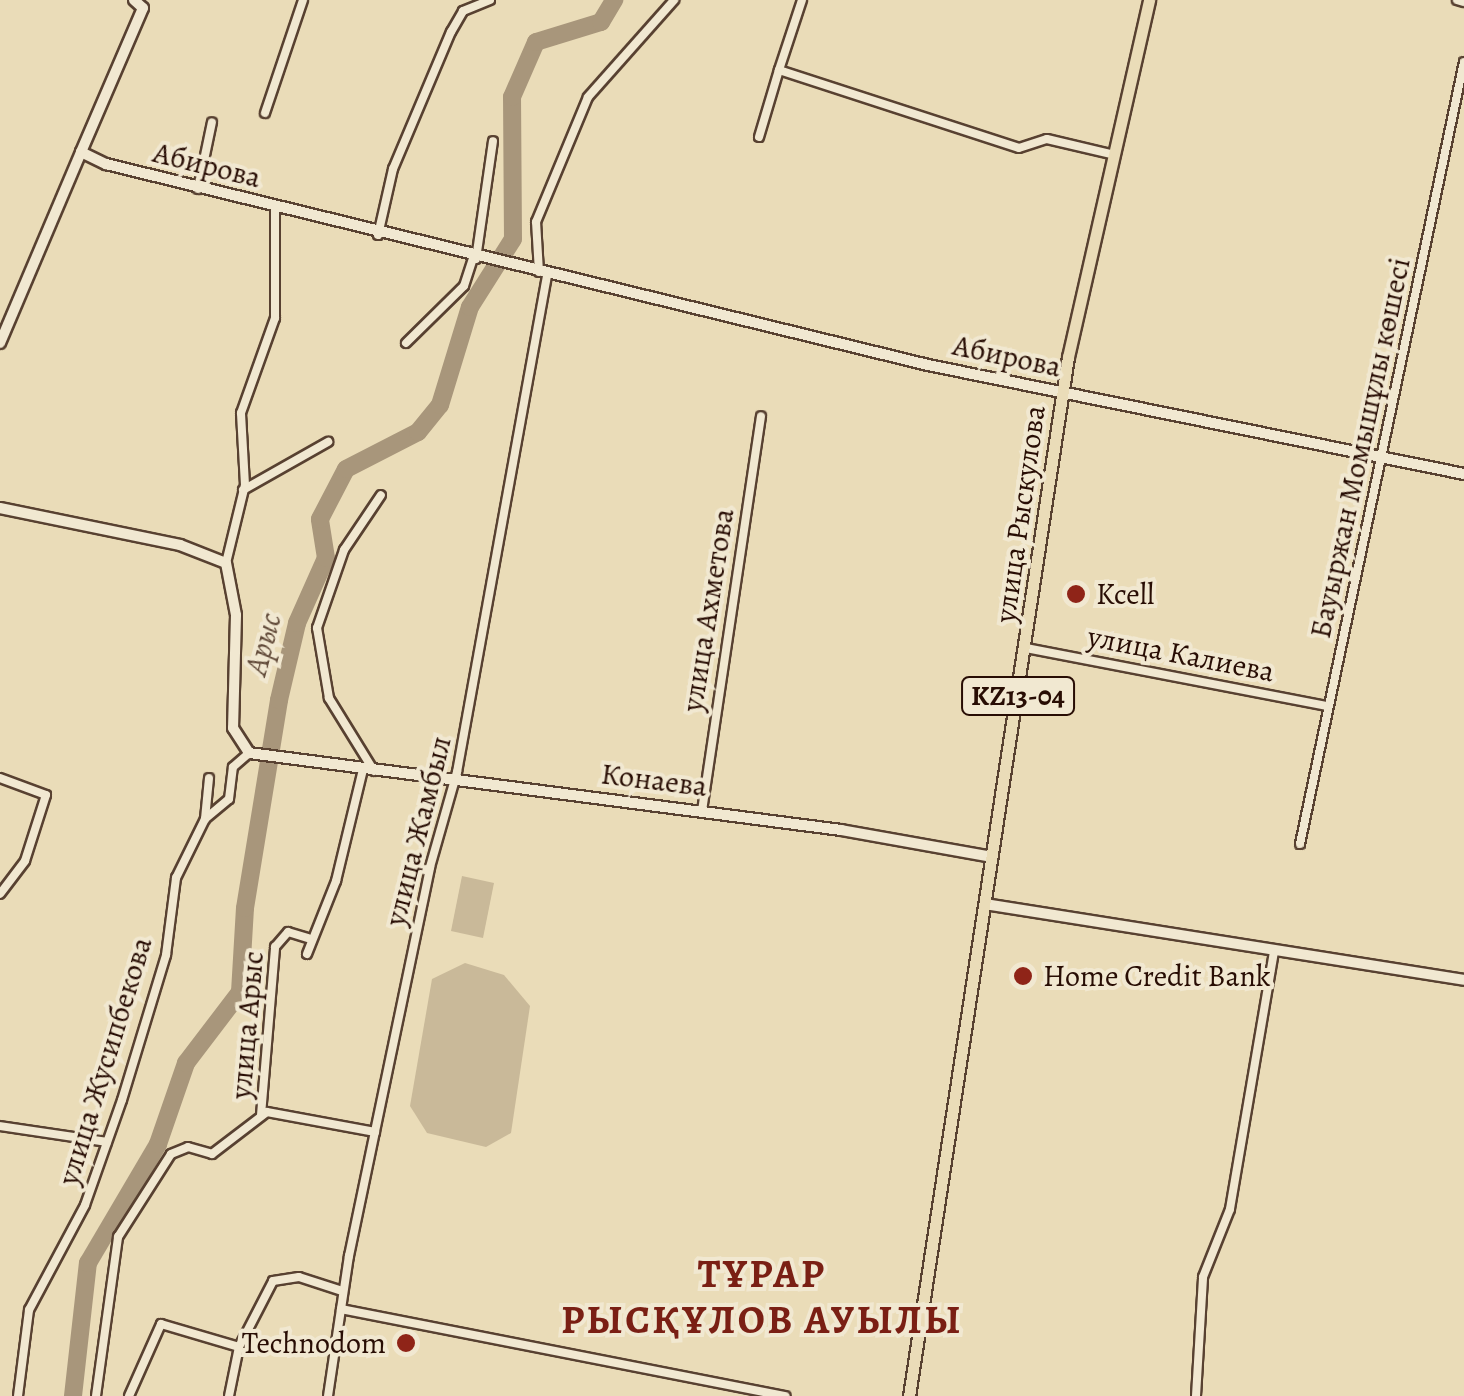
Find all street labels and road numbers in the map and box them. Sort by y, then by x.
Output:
street label: Абирова [149,134,265,196]
street label: Бауыржан Момышұлы көшесі [1302,254,1418,642]
street label: Абирова [950,327,1064,385]
street label: улица Рыскулова [987,403,1053,625]
street label: улица Ахметова [674,506,742,714]
street label: улица Калиева [1085,618,1277,690]
road number: KZ13-04 [960,673,1076,719]
street label: улица Жамбыл [377,732,459,930]
street label: Конаева [599,756,709,804]
street label: улица Жусипбекова [50,933,160,1189]
street label: улица Арыс [223,950,271,1100]

